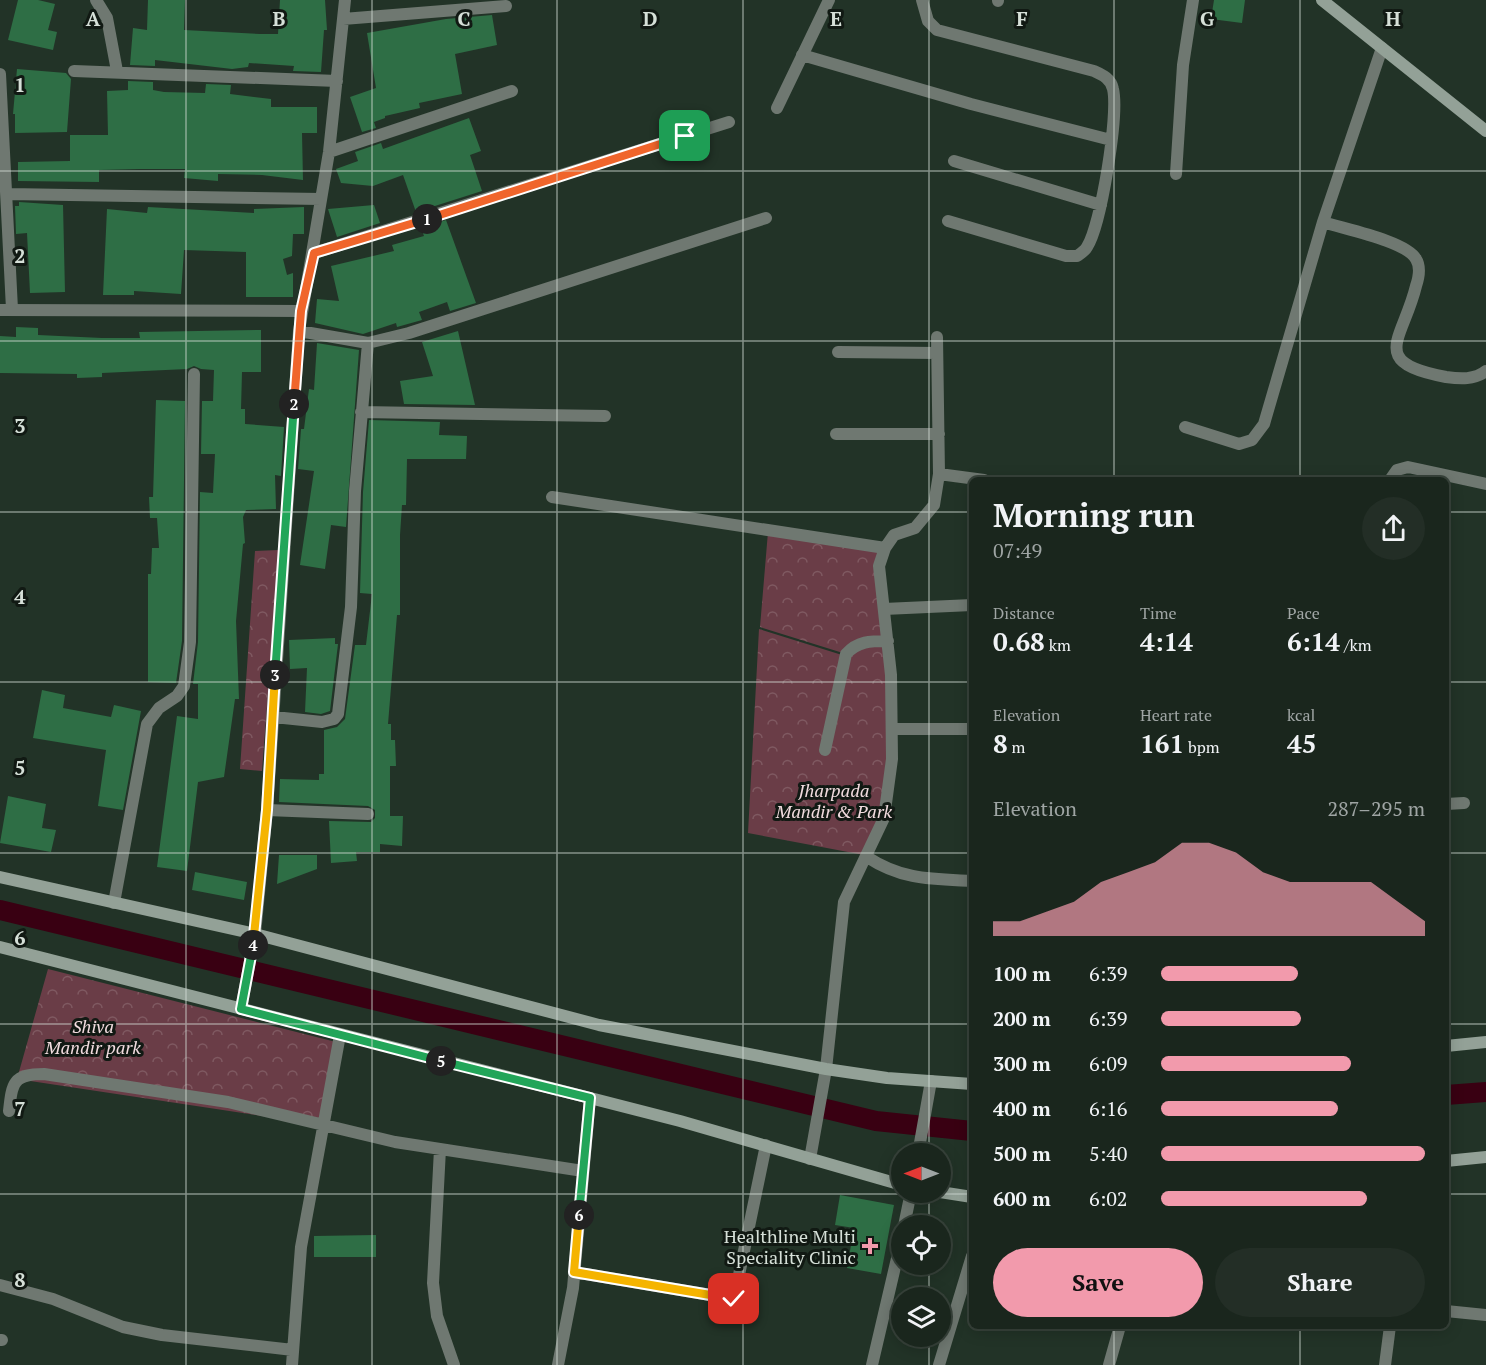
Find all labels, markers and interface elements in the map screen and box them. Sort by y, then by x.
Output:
text: A [86,5,101,32]
text: B [273,5,286,32]
text: C [457,5,471,32]
text: D [643,5,657,32]
text: E [830,5,842,32]
text: F [1016,5,1028,32]
text: G [1200,5,1214,32]
text: H [1385,5,1401,32]
text: 1 [14,71,26,98]
pin [659,110,710,161]
icon: arrive [668,119,701,152]
pin: 1 [412,204,442,234]
text: 1 [422,208,432,230]
text: 2 [14,242,26,269]
pin: 2 [279,389,309,419]
text: 2 [289,393,299,415]
text: 3 [14,412,26,439]
text: Morning run [993,493,1195,536]
button: share [1362,497,1425,560]
text: 07:49 [993,537,1042,564]
text: 4 [14,583,26,610]
text: Distance [993,602,1055,624]
text: Time [1140,602,1177,624]
text: Pace [1287,602,1320,624]
text: 0.68 [993,624,1045,658]
text: 4:14 [1140,624,1193,658]
text: 6:14 [1287,624,1340,658]
text: km [1045,634,1071,656]
text: /km [1340,634,1371,656]
pin: 3 [260,660,290,690]
text: 3 [270,664,280,686]
text: Elevation [993,704,1060,726]
text: Heart rate [1140,704,1212,726]
text: kcal [1287,704,1315,726]
text: 8 [993,726,1008,760]
text: 161 [1140,726,1184,760]
text: 45 [1287,726,1316,760]
text: m [1008,736,1025,758]
text: bpm [1184,736,1220,758]
text: 5 [14,754,26,781]
park label: Jharpada Mandir & Park [775,778,893,823]
text: Elevation [993,795,1077,822]
text: 287–295 m [1327,795,1425,822]
text: 6 [14,924,26,951]
pin: 4 [238,930,268,960]
text: 4 [248,934,258,956]
text: 100 m [993,960,1051,987]
text: 6:39 [1089,960,1128,987]
text: 200 m [993,1005,1051,1032]
text: 6:39 [1089,1005,1128,1032]
park label: Shiva Mandir park [44,1014,141,1059]
pin: 5 [426,1046,456,1076]
text: 5 [436,1050,446,1072]
text: 300 m [993,1050,1051,1077]
text: 6:09 [1089,1050,1128,1077]
text: 7 [14,1095,26,1122]
text: 400 m [993,1095,1051,1122]
text: 6:16 [1089,1095,1128,1122]
text: 500 m [993,1140,1051,1167]
text: 5:40 [1089,1140,1128,1167]
north arrow [891,1143,951,1203]
map controls [891,1143,951,1347]
text: 600 m [993,1185,1051,1212]
text: 6:02 [1089,1185,1128,1212]
pin: 6 [564,1200,594,1230]
text: 6 [574,1204,584,1226]
button: locate [891,1215,951,1275]
place label: Healthline Multi Speciality Clinic [724,1224,856,1269]
marker: Healthline Multi Speciality Clinic [861,1237,879,1255]
button: Save [993,1248,1203,1317]
button: Share [1215,1248,1425,1317]
text: 8 [14,1266,26,1293]
pin [708,1273,759,1324]
icon: check [717,1282,750,1315]
button: layers [891,1287,951,1347]

